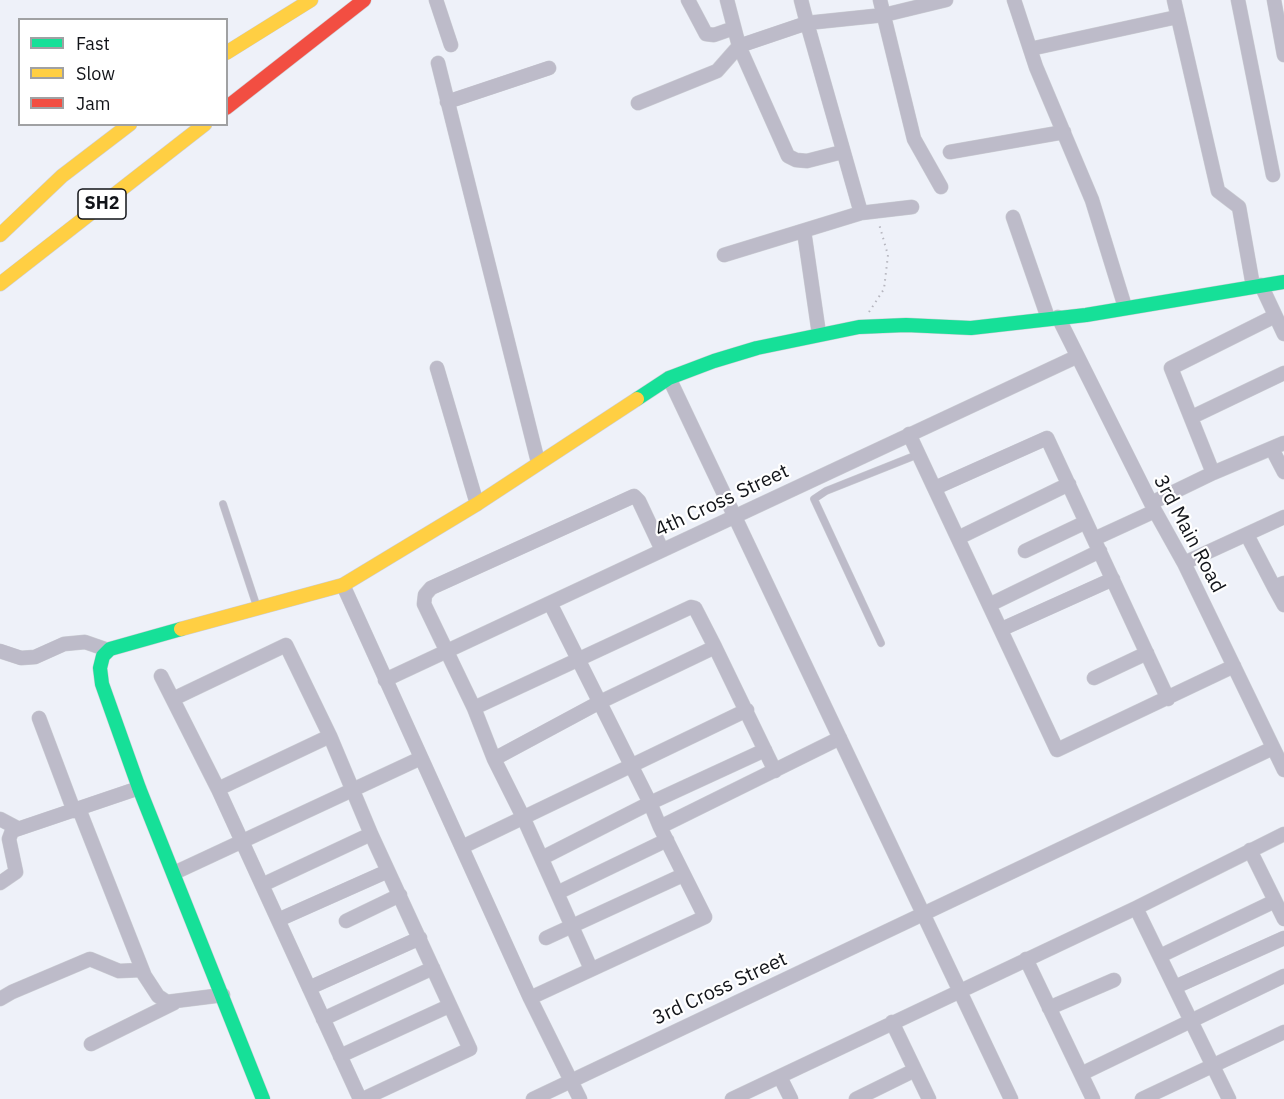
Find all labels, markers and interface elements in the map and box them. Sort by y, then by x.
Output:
legend [18,18,228,126]
text: Fast [76,32,110,55]
text: Slow [76,62,115,85]
text: Jam [76,92,111,115]
road number: SH2 [78,189,126,219]
street label: 4th Cross Street [651,460,793,542]
street label: 3rd Main Road [1148,471,1230,597]
street label: 3rd Cross Street [649,947,791,1031]

